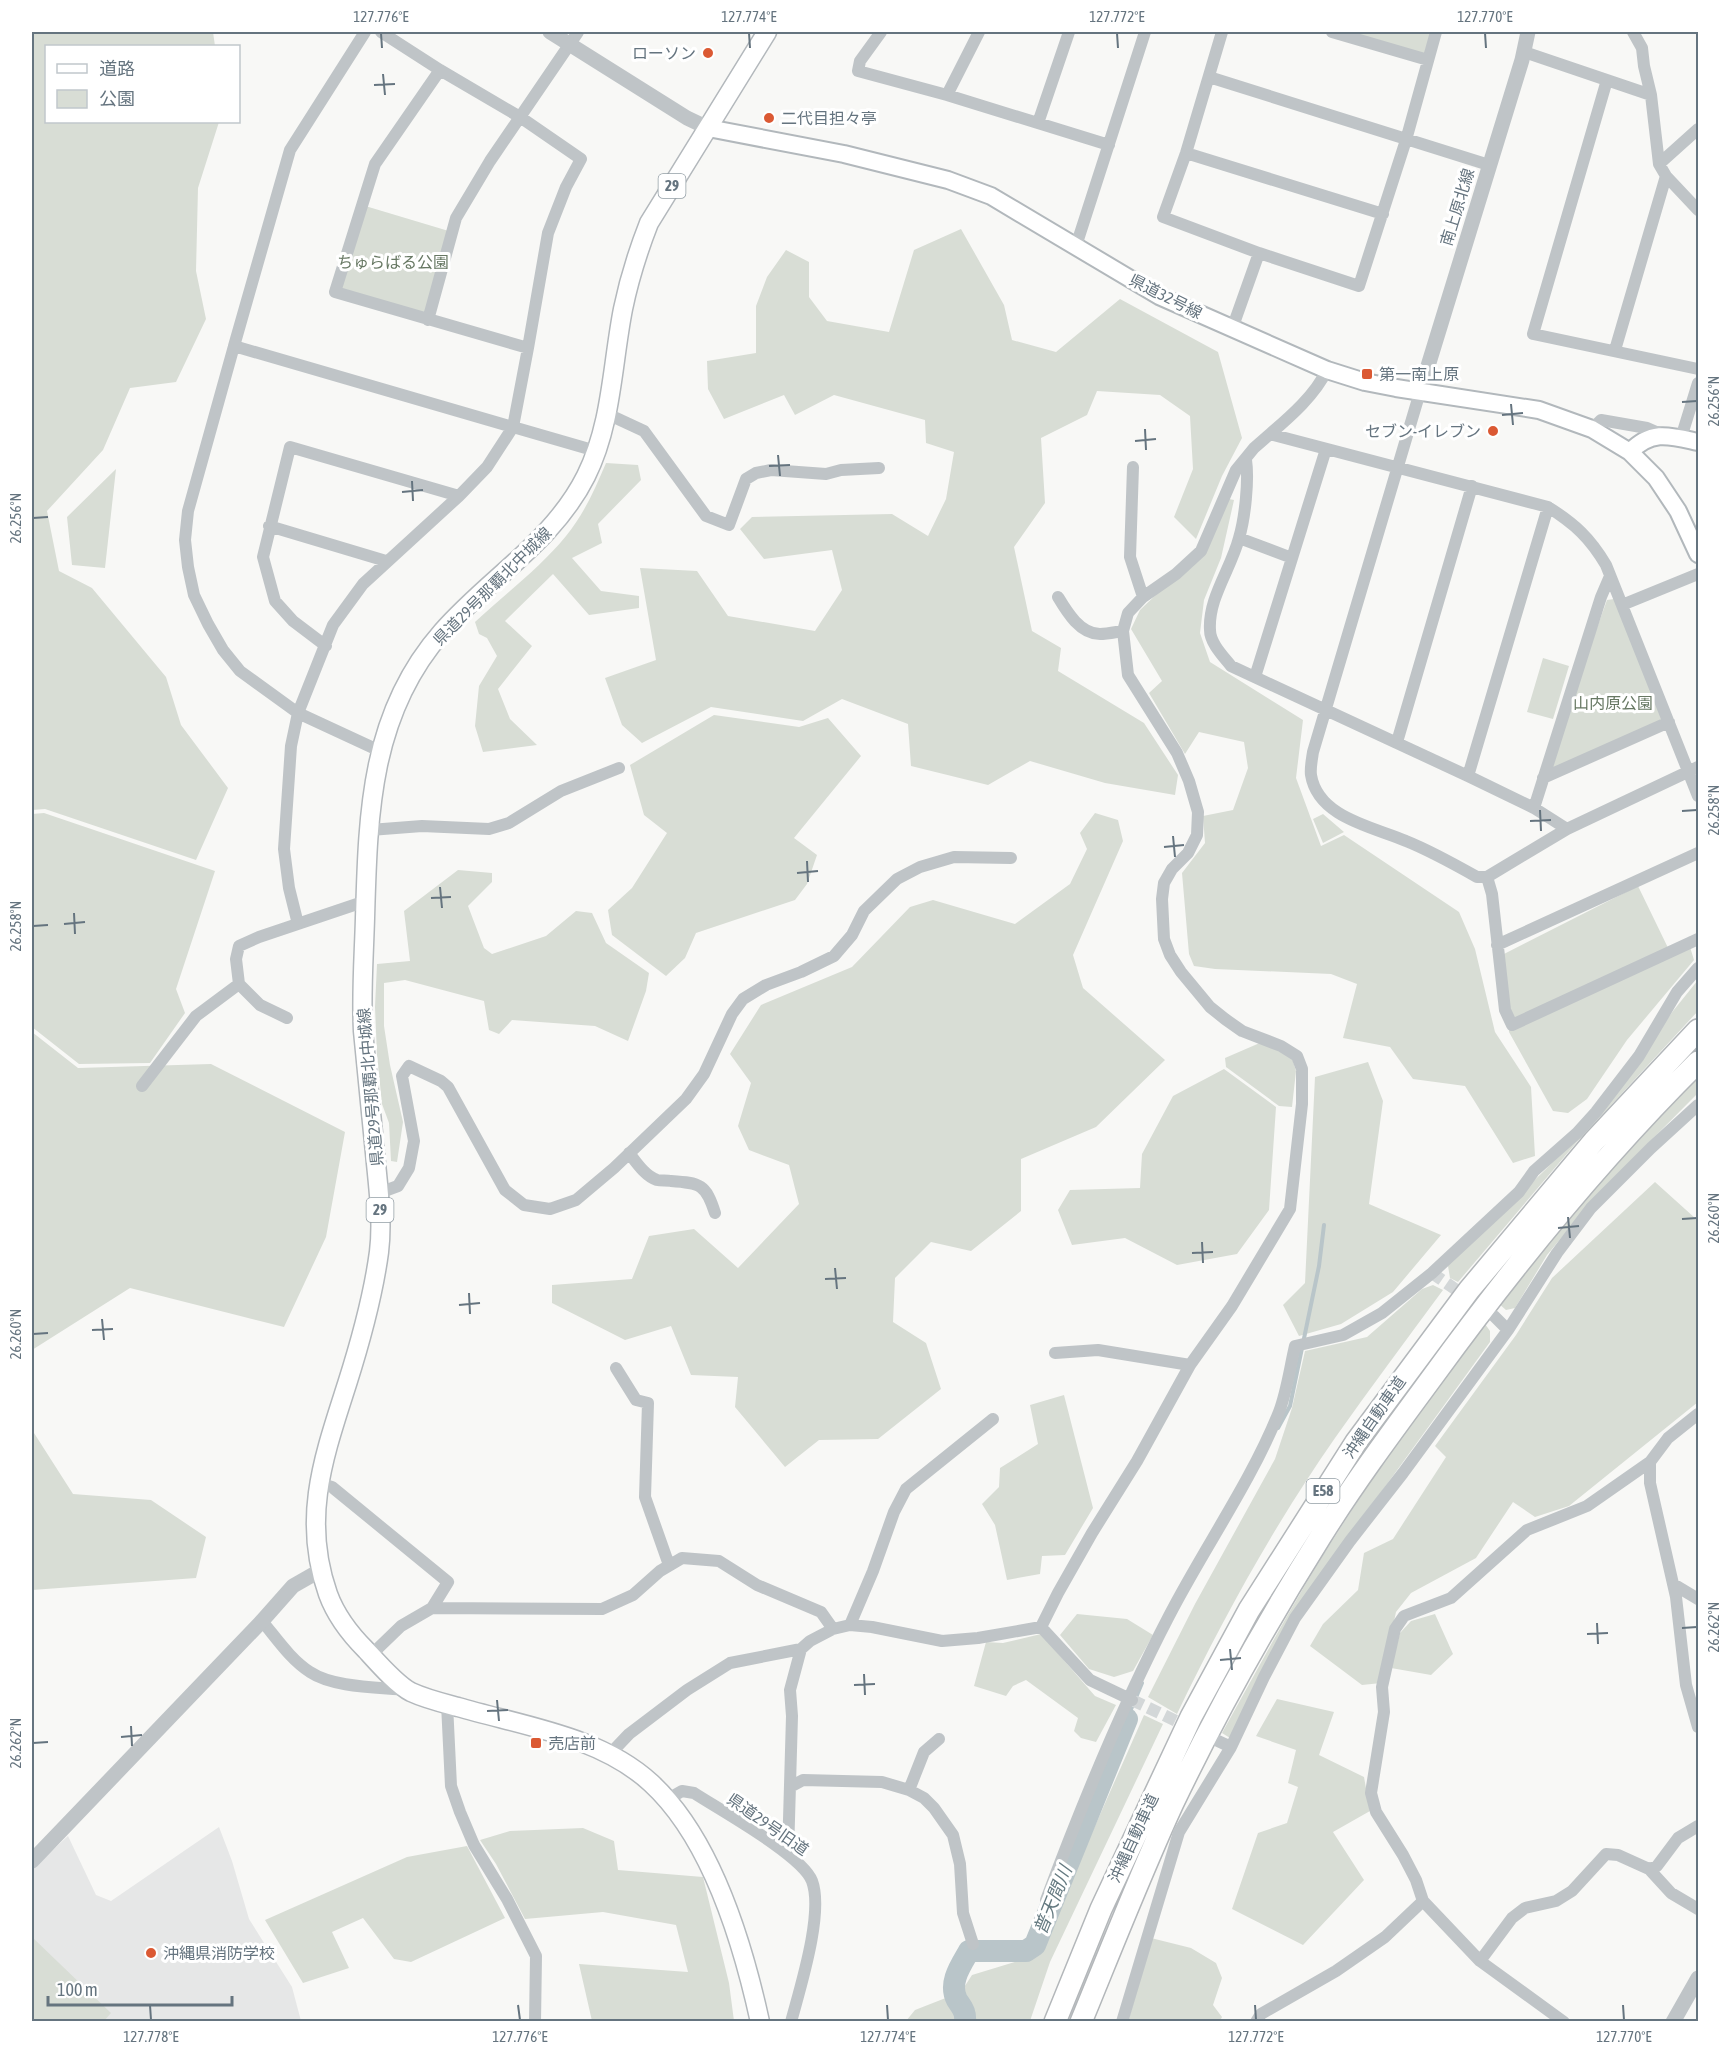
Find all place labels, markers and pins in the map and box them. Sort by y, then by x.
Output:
place label: ローソン [632,44,696,62]
marker: ローソン [701,46,715,60]
place label: 二代目担々亭 [781,109,877,127]
marker: 二代目担々亭 [762,111,776,125]
place label: 第一南上原 [1379,365,1459,383]
marker: 第一南上原 [1360,367,1374,381]
place label: セブン-イレブン [1365,422,1481,440]
marker: セブン-イレブン [1486,424,1500,438]
place label: 売店前 [548,1734,596,1752]
marker: 売店前 [529,1736,543,1750]
place label: 沖縄県消防学校 [163,1944,275,1962]
marker: 沖縄県消防学校 [144,1946,158,1960]

